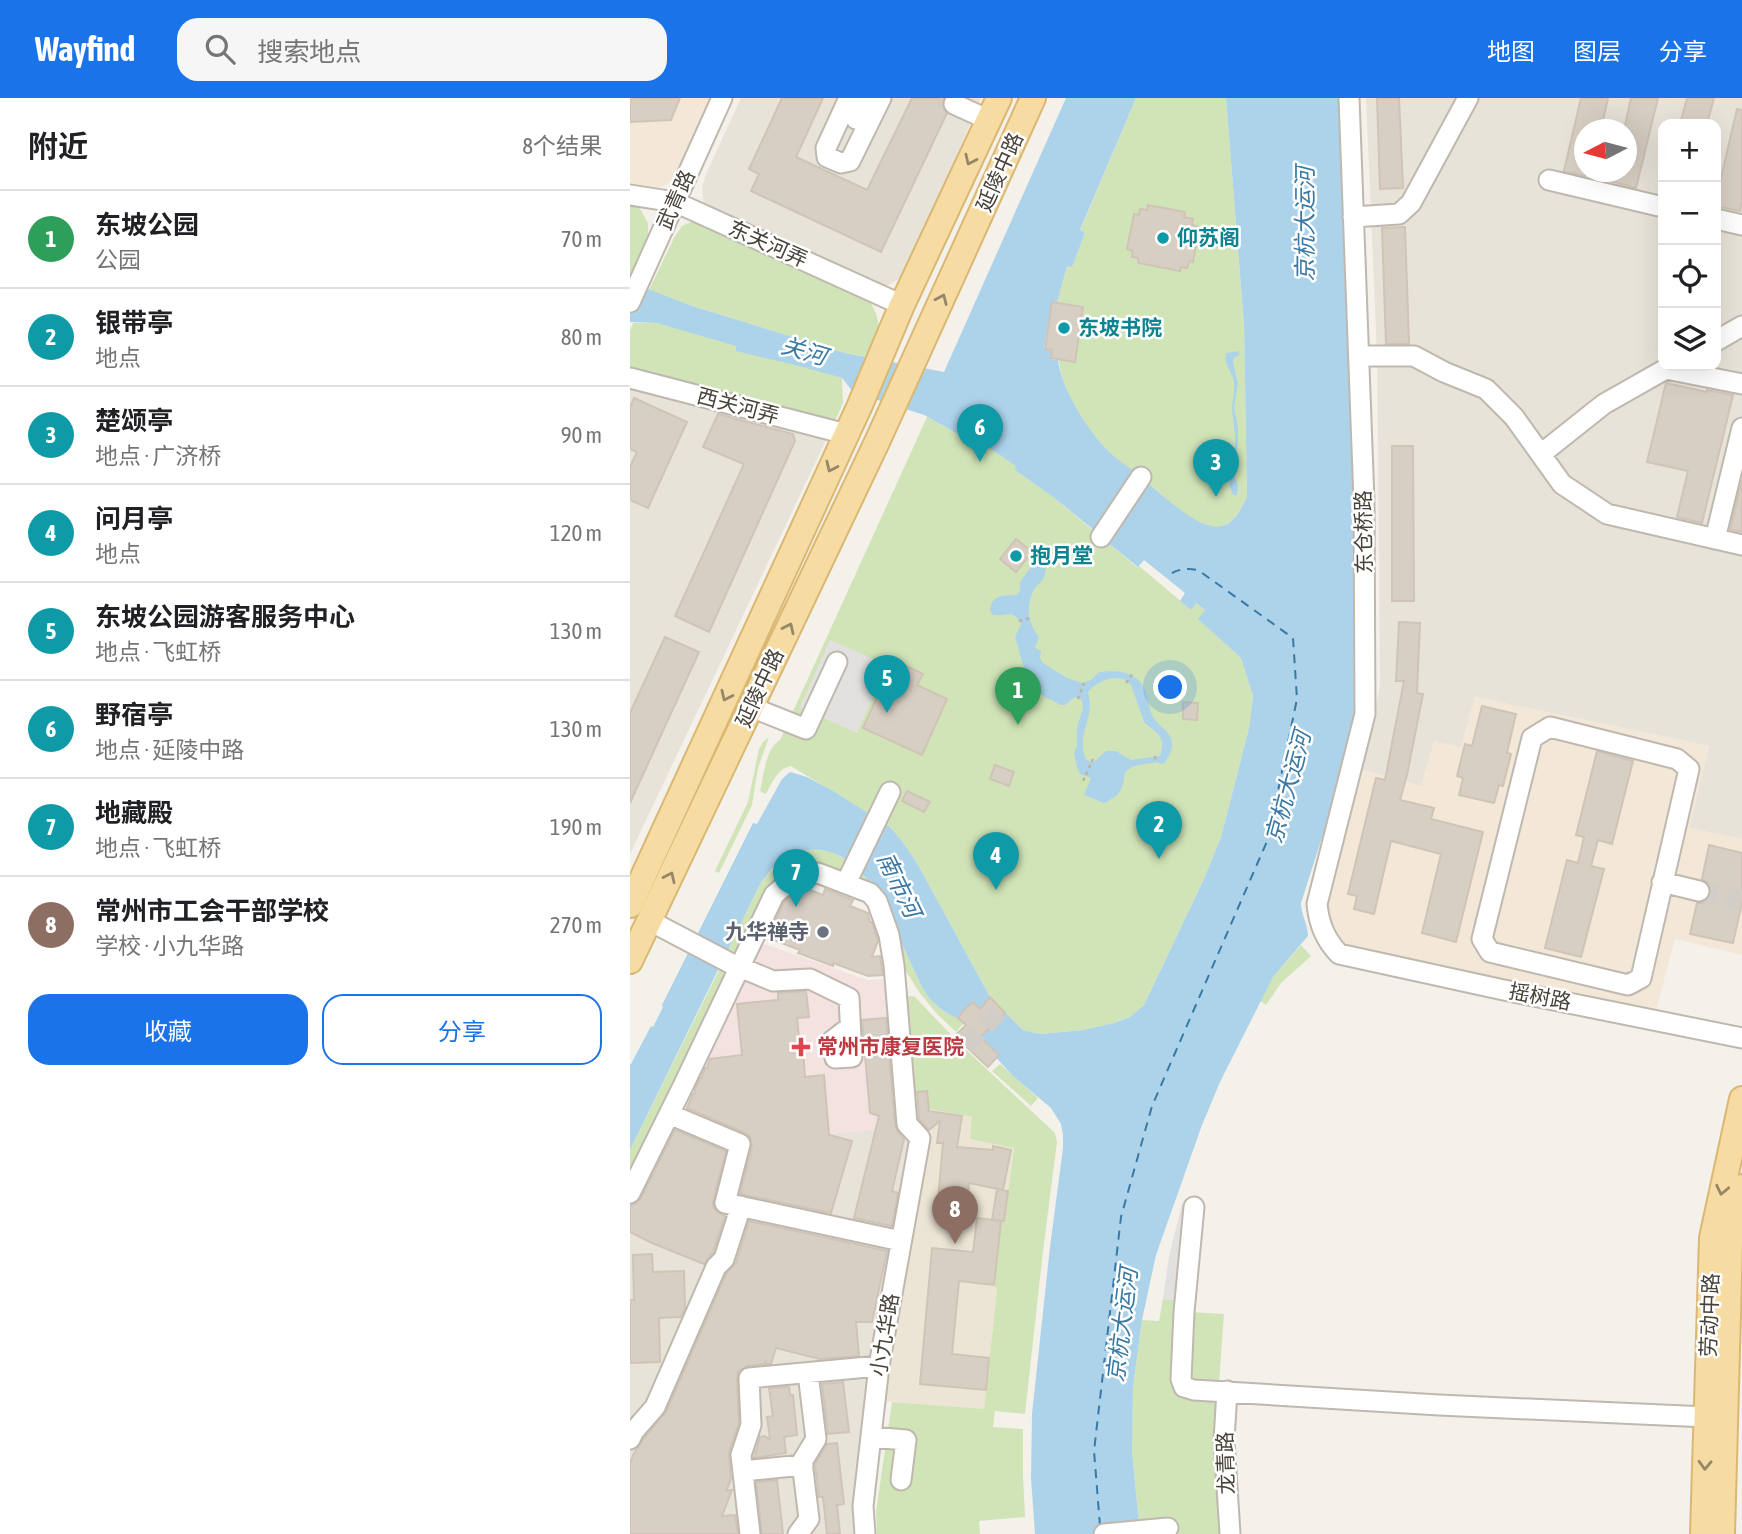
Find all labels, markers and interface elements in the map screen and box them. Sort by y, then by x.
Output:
search box [177,18,667,81]
text: Wayfind [35,30,135,68]
icon: search [201,30,239,68]
text: 搜索地点 [257,37,361,67]
text: 地图 [1487,38,1535,65]
text: 图层 [1573,38,1621,65]
text: 分享 [1659,38,1707,65]
north arrow [1574,119,1637,182]
map controls [1658,119,1721,371]
button: + [1658,119,1721,182]
street label: 延陵中路 [971,128,1027,215]
text: 附近 [28,129,88,163]
text: 8个结果 [522,133,602,159]
one-way arrow [964,153,978,165]
water label: 京杭大运河 [1292,163,1318,282]
street label: 武青路 [651,166,699,233]
button: − [1658,182,1721,245]
text: 东坡公园 [95,210,199,240]
street label: 东关河弄 [725,215,812,271]
place label: 仰苏阁 [1177,225,1240,249]
text: 1 [46,226,56,252]
text: 70 m [561,226,602,252]
marker: 仰苏阁 [1155,230,1171,246]
button: locate [1658,245,1721,308]
text: 公园 [95,247,141,273]
one-way arrow [934,294,948,306]
text: 银带亭 [95,308,173,338]
button: layers [1658,308,1721,371]
place label: 东坡书院 [1078,315,1162,339]
marker: 东坡书院 [1056,320,1072,336]
text: 2 [46,324,56,350]
text: 80 m [561,324,602,350]
water label: 关河 [778,332,834,371]
text: 地点 [95,345,141,371]
street label: 西关河弄 [695,383,782,427]
pin: 6 [957,404,1003,462]
text: 楚颂亭 [95,406,173,436]
text: 3 [46,422,56,448]
text: 90 m [561,422,602,448]
pin: 3 [1193,439,1239,497]
text: 地点 · 广济桥 [95,443,221,469]
one-way arrow [825,460,839,472]
street label: 东仓桥路 [1350,490,1376,574]
text: 问月亭 [95,504,173,534]
text: 4 [46,520,56,546]
text: 120 m [550,520,602,546]
text: 地点 [95,541,141,567]
place label: 抱月堂 [1030,543,1093,567]
marker: 抱月堂 [1008,548,1024,564]
text: 东坡公园游客服务中心 [95,602,355,632]
text: 5 [46,618,56,644]
text: 130 m [550,618,602,644]
one-way arrow [781,623,795,635]
text: 地点 · 飞虹桥 [95,639,221,665]
street label: 延陵中路 [730,644,788,731]
pin: 5 [864,655,910,713]
pin: 1 [995,667,1041,725]
your location [1153,670,1187,704]
one-way arrow [720,689,734,701]
text: 野宿亭 [95,700,173,730]
text: 6 [46,716,56,742]
text: 130 m [550,716,602,742]
water label: 京杭大运河 [1261,724,1316,846]
text: 地点 · 延陵中路 [95,737,244,763]
text: 地藏殿 [95,798,173,828]
pin: 2 [1136,801,1182,859]
text: 7 [46,814,56,840]
text: 190 m [550,814,602,840]
pin: 4 [973,832,1019,890]
text: 地点 · 飞虹桥 [95,835,221,861]
water label: 南市河 [872,848,928,925]
pin: 7 [773,849,819,907]
one-way arrow [662,872,676,884]
text: 常州市工会干部学校 [95,896,329,926]
text: 8 [46,912,56,938]
text: 270 m [550,912,602,938]
place label: 九华禅寺 [725,919,809,943]
marker: 九华禅寺 [815,924,831,940]
text: 学校 · 小九华路 [95,933,244,959]
street label: 摇树路 [1507,978,1573,1014]
button: 收藏 [28,994,308,1065]
button: 分享 [322,994,602,1065]
place label: 常州市康复医院 [817,1034,964,1058]
marker: 常州市康复医院 [791,1037,811,1057]
one-way arrow [1716,1184,1731,1196]
pin: 8 [932,1186,978,1244]
water label: 京杭大运河 [1102,1262,1142,1384]
street label: 劳动中路 [1696,1273,1722,1357]
street label: 小九华路 [866,1291,902,1378]
street label: 龙青路 [1212,1431,1238,1495]
one-way arrow [1698,1460,1713,1471]

